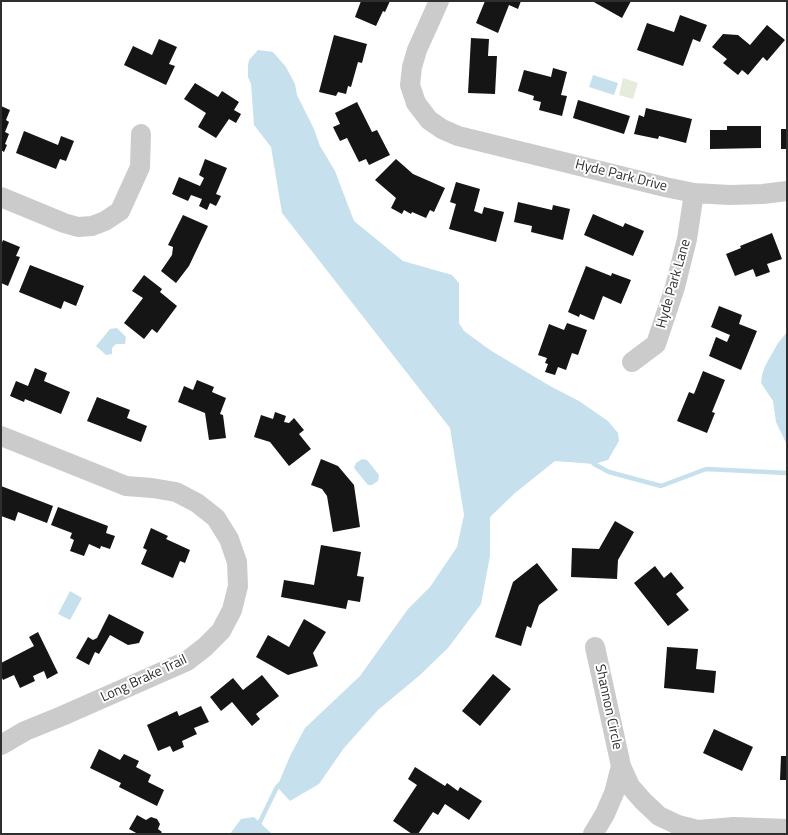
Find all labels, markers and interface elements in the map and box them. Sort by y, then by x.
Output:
street label: Hyde Park Drive [573,156,669,196]
street label: Hyde Park Lane [653,238,695,330]
street label: Long Brake Trail [98,652,190,706]
street label: Shannon Circle [591,663,625,751]

